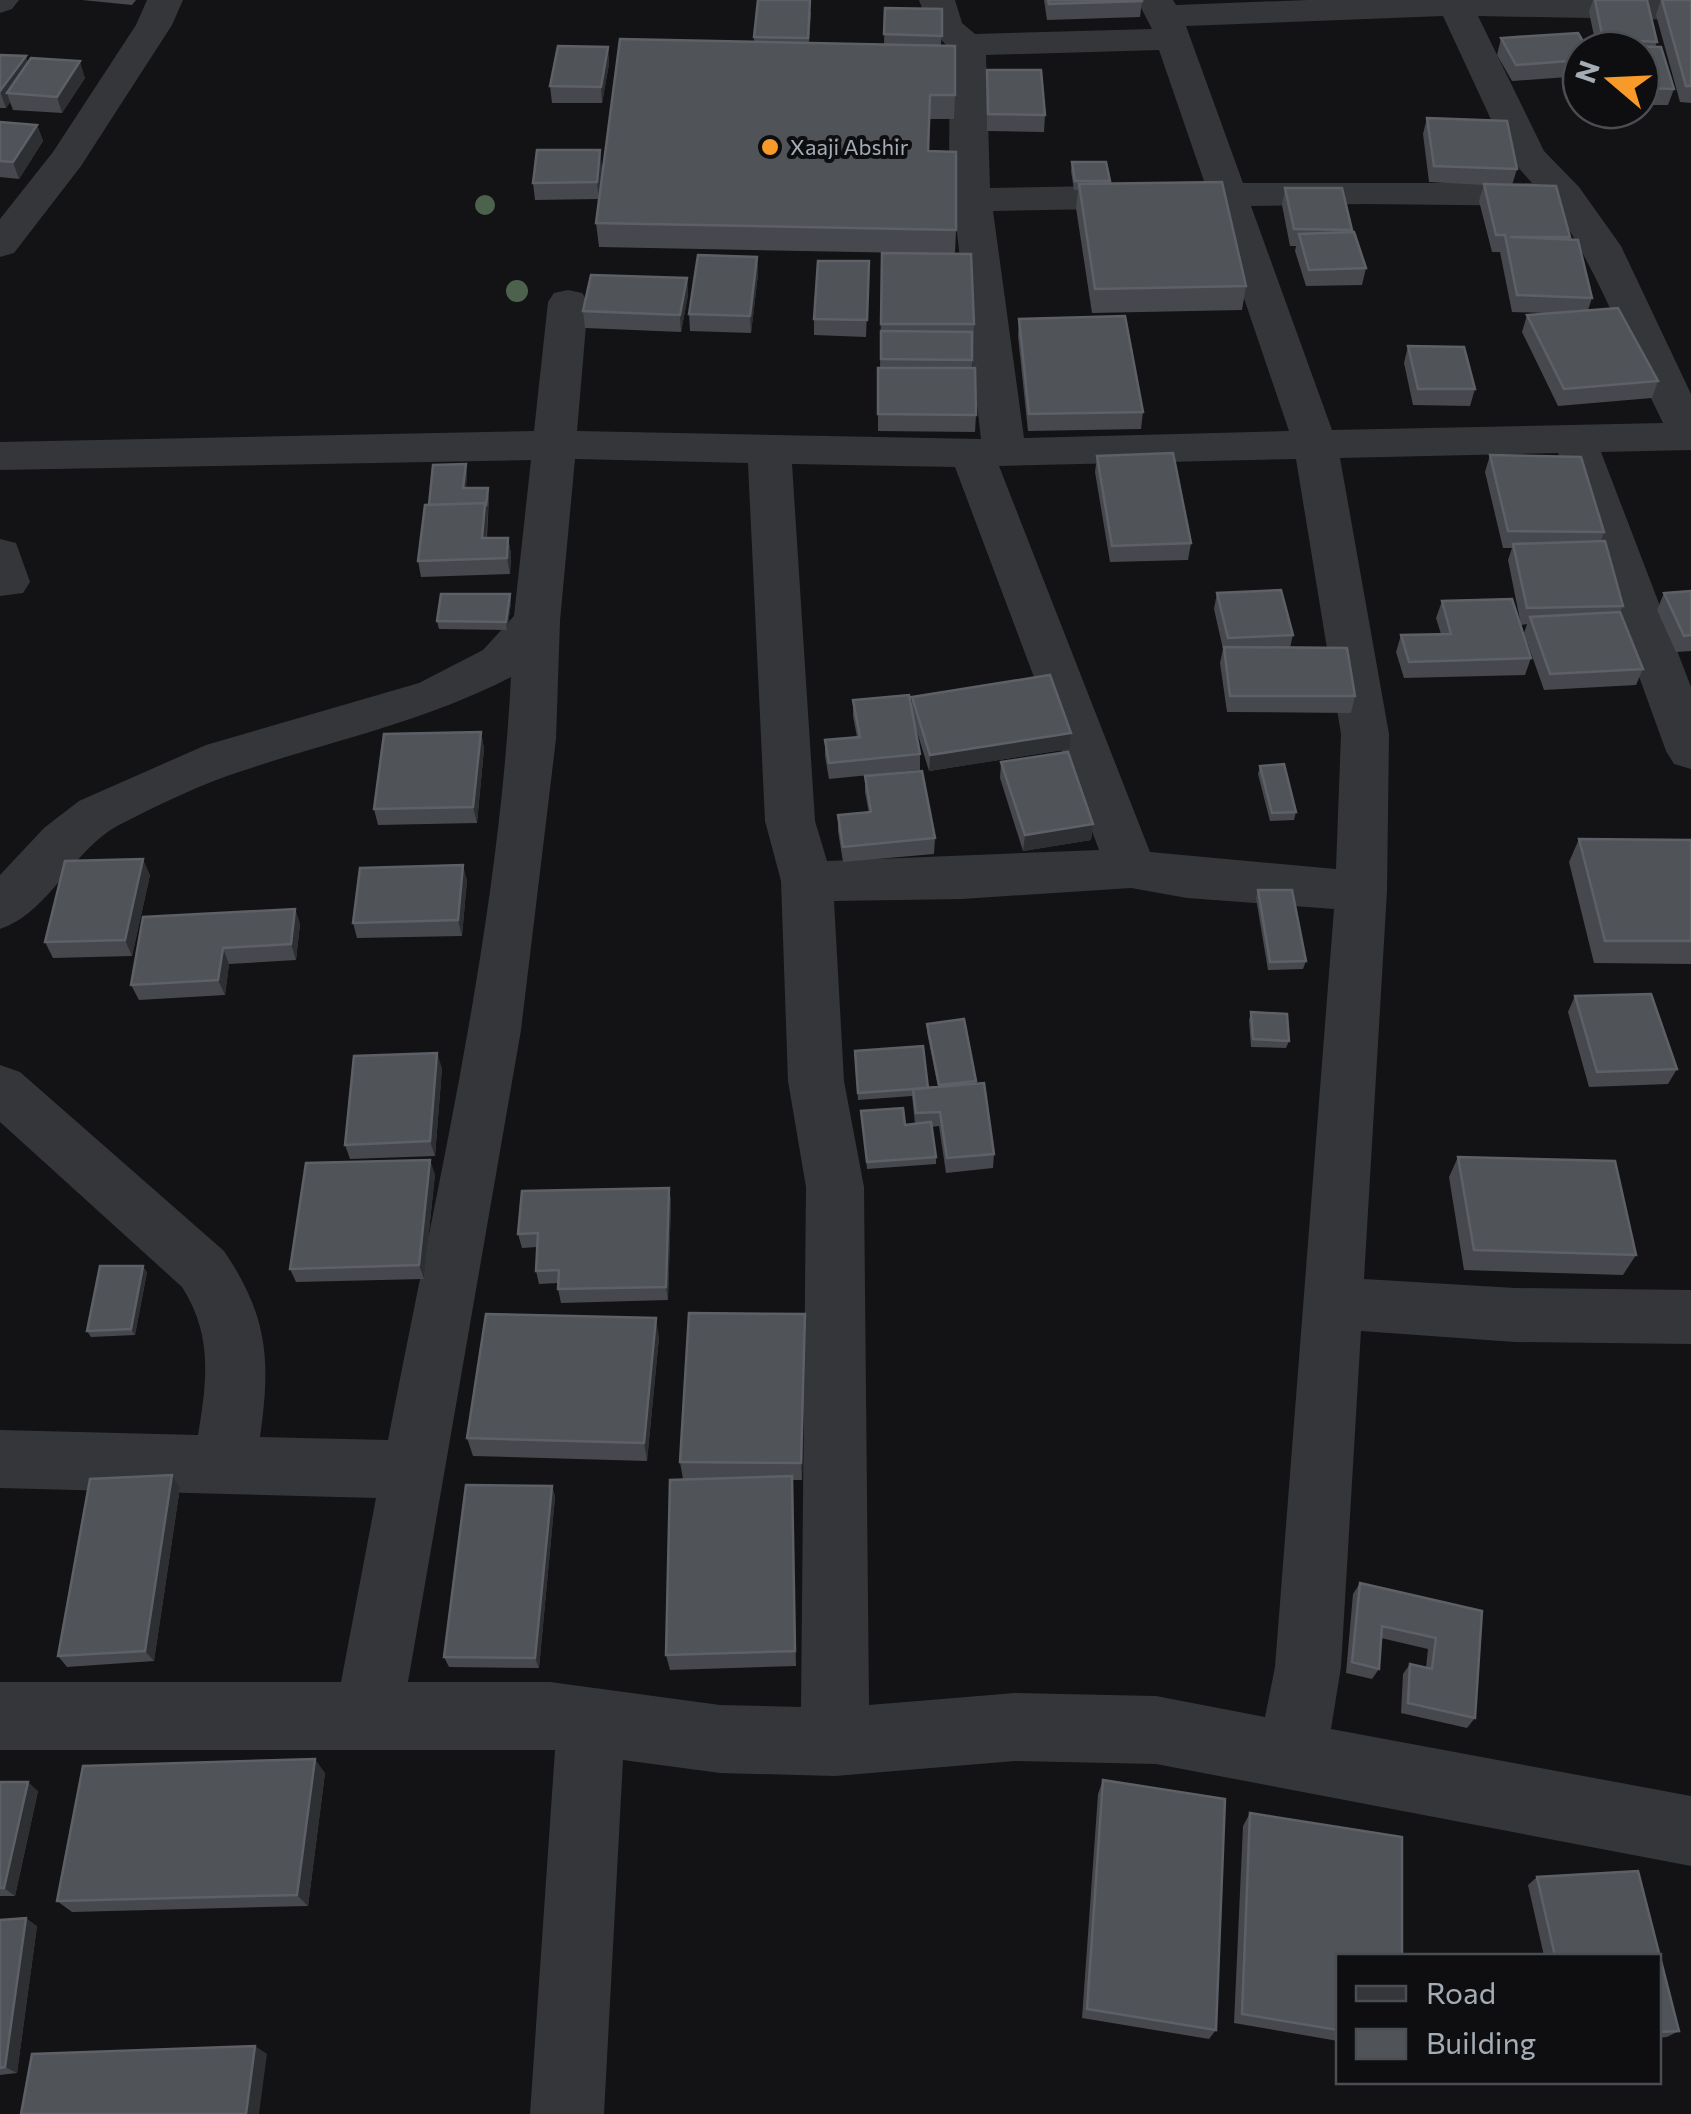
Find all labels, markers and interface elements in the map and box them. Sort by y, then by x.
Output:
north arrow [1561,30,1661,130]
text: N [1567,56,1606,87]
place label: Xaaji Abshir [790,133,909,160]
marker: Xaaji Abshir [759,136,781,158]
legend [1336,1954,1661,2084]
text: Road [1426,1973,1496,2010]
text: Building [1426,2023,1536,2060]

